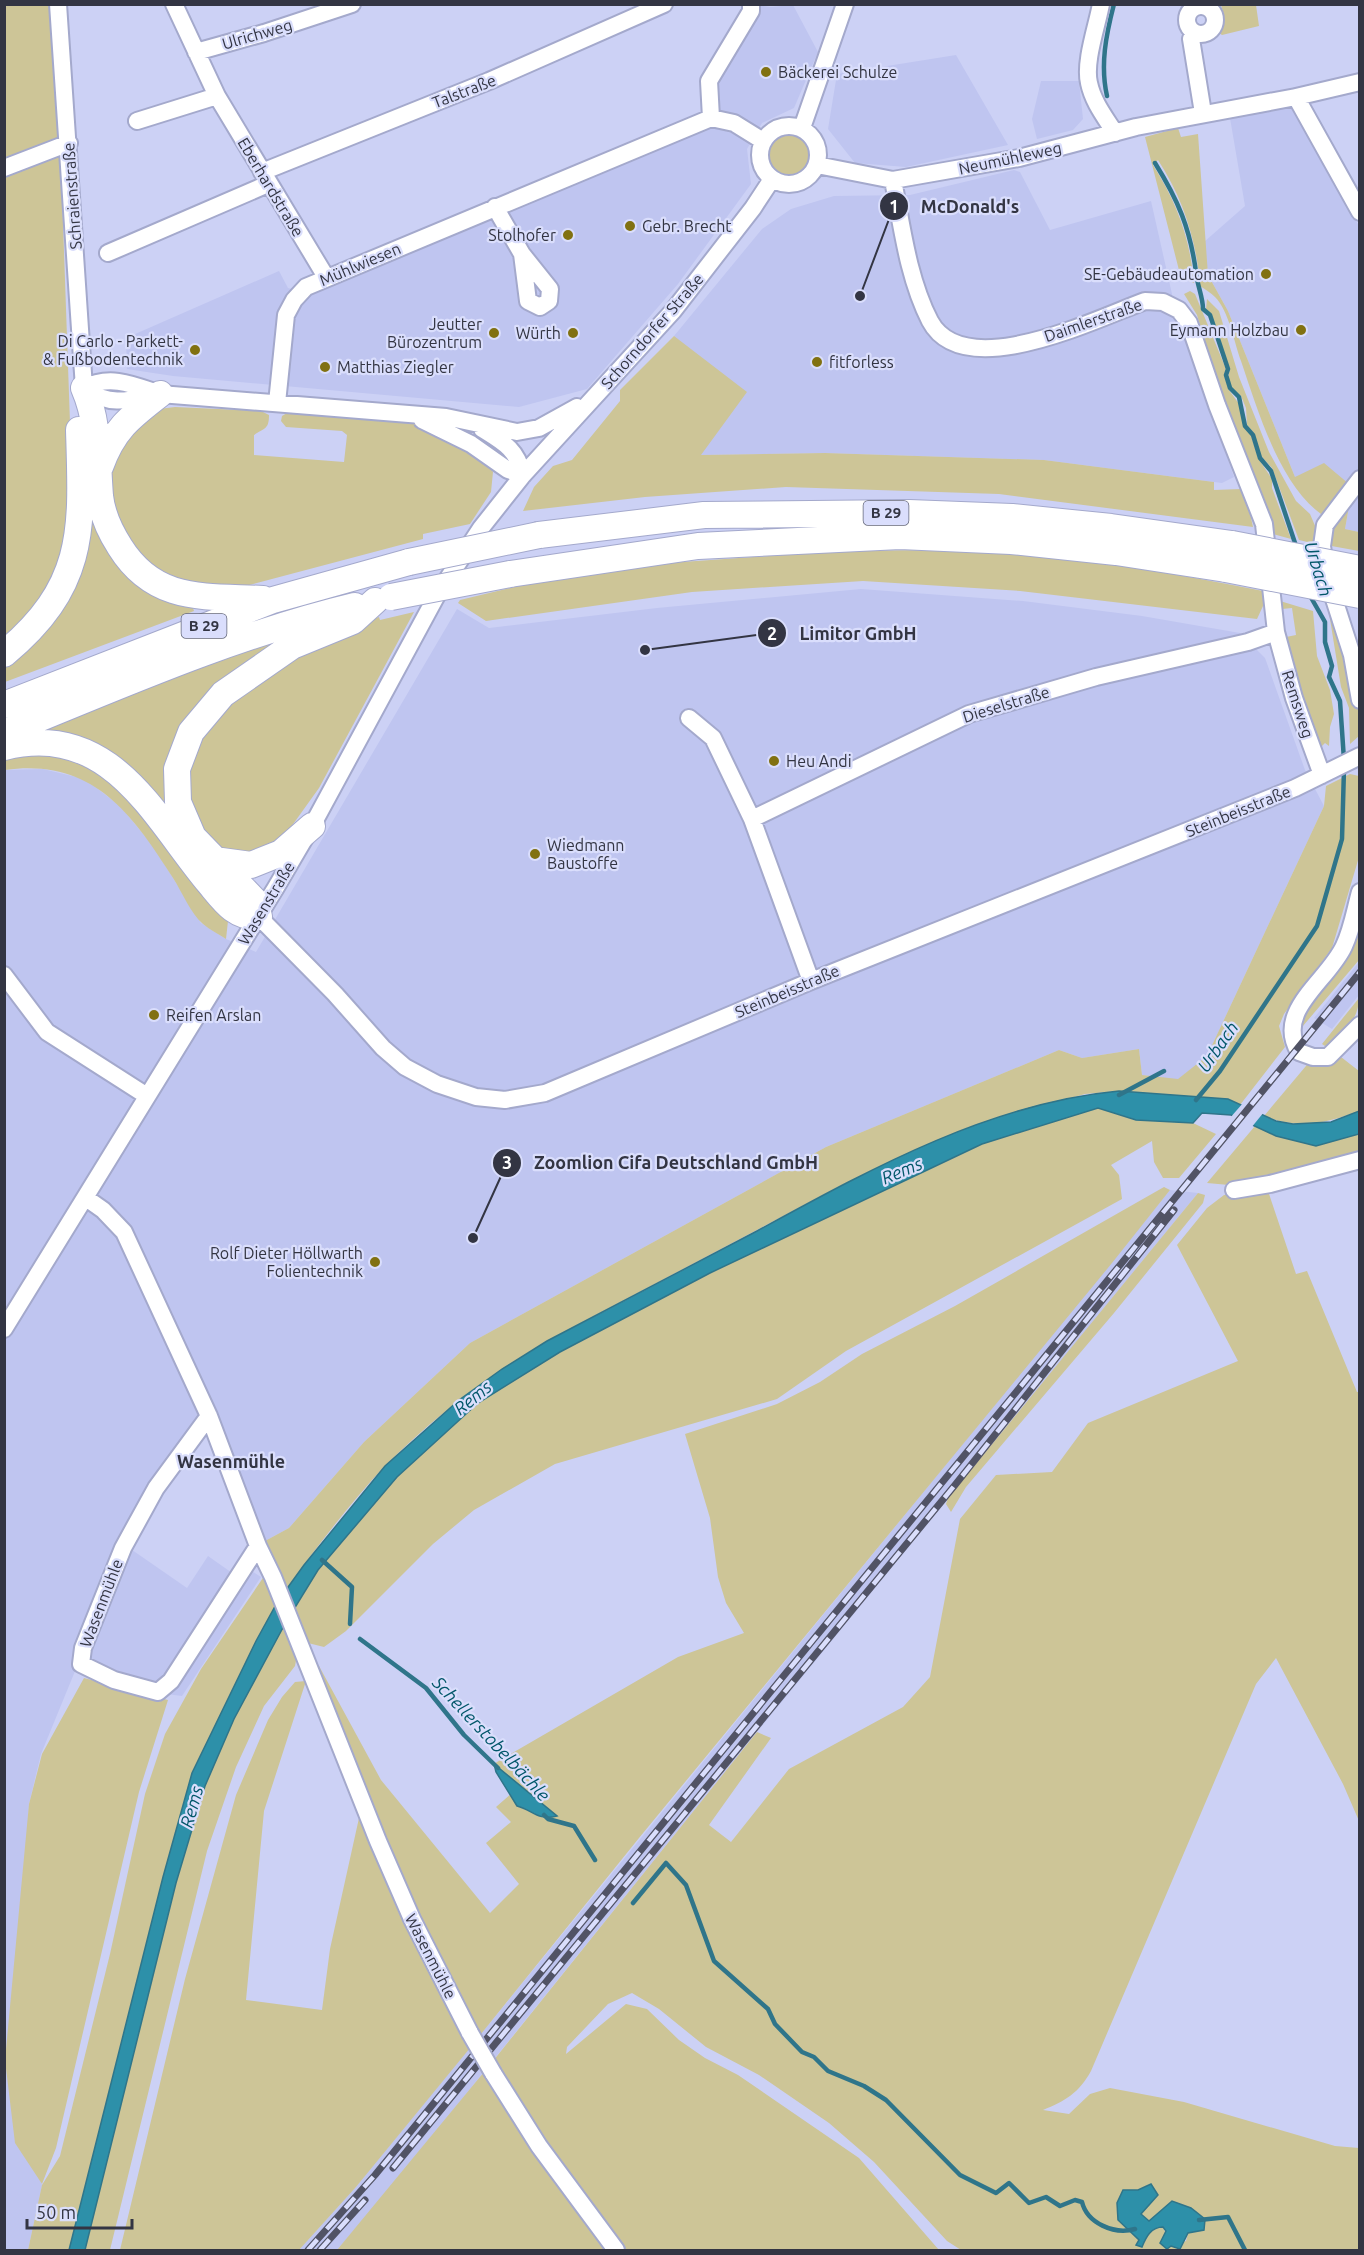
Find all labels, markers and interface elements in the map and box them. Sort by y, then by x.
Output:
street label: Ulrichweg [220,15,294,53]
place label: Bäckerei Schulze [778,63,897,81]
marker: Bäckerei Schulze [759,65,773,79]
street label: Talstraße [430,71,498,111]
street label: Eberhardstraße [234,134,308,240]
street label: Neumühleweg [957,138,1063,178]
street label: Schraienstraße [59,142,85,250]
callout: McDonald's [879,188,1031,224]
text: 1 [889,196,899,216]
text: McDonald's [921,196,1019,216]
place label: Gebr. Brecht [642,217,732,235]
marker: Gebr. Brecht [623,219,637,233]
place label: Stolhofer [488,226,556,244]
marker: Stolhofer [561,228,575,242]
street label: Mühlwiesen [317,239,403,289]
place label: SE-Gebäudeautomation [1084,265,1254,283]
marker: SE-Gebäudeautomation [1259,267,1273,281]
street label: Schorndorfer Straße [597,270,707,392]
street label: Daimlerstraße [1042,295,1144,345]
place label: Jeutter Bürozentrum [387,315,482,351]
place label: Eymann Holzbau [1170,321,1289,339]
marker: Eymann Holzbau [1294,323,1308,337]
place label: Würth [516,324,561,342]
marker: Jeutter Bürozentrum [487,326,501,340]
marker: Würth [566,326,580,340]
place label: Di Carlo - Parkett- & Fußbodentechnik [43,332,183,368]
marker: Di Carlo - Parkett- & Fußbodentechnik [188,343,202,357]
place label: fitforless [829,353,894,371]
marker: fitforless [810,355,824,369]
place label: Matthias Ziegler [337,358,454,376]
marker: Matthias Ziegler [318,360,332,374]
road number: B 29 [864,501,908,525]
water label: Urbach [1301,539,1337,599]
road number: B 29 [182,614,226,638]
callout: Limitor GmbH [757,615,928,651]
text: 2 [767,623,777,643]
text: Limitor GmbH [799,623,917,643]
street label: Remsweg [1279,668,1317,740]
street label: Dieselstraße [960,682,1052,726]
place label: Heu Andi [786,752,852,770]
marker: Heu Andi [767,754,781,768]
street label: Steinbeisstraße [1183,782,1293,840]
place label: Wiedmann Baustoffe [547,836,625,872]
marker: Wiedmann Baustoffe [528,847,542,861]
street label: Wasenstraße [234,858,298,948]
street label: Steinbeisstraße [732,961,842,1021]
place label: Reifen Arslan [166,1006,261,1024]
marker: Reifen Arslan [147,1008,161,1022]
water label: Urbach [1193,1017,1242,1075]
callout: Zoomlion Cifa Deutschland GmbH [492,1145,830,1181]
text: 3 [502,1152,512,1172]
text: Zoomlion Cifa Deutschland GmbH [534,1152,818,1172]
water label: Rems [878,1152,925,1188]
place label: Rolf Dieter Höllwarth Folientechnik [210,1244,363,1280]
marker: Rolf Dieter Höllwarth Folientechnik [368,1255,382,1269]
water label: Rems [450,1376,495,1418]
district label: Wasenmühle [177,1451,285,1471]
street label: Wasenmühle [76,1556,126,1650]
water label: Schellerstobelbächle [428,1671,554,1805]
water label: Rems [176,1783,207,1830]
street label: Wasenmühle [402,1911,460,2001]
scale bar [27,2192,132,2230]
text: 50 m [36,2202,76,2222]

